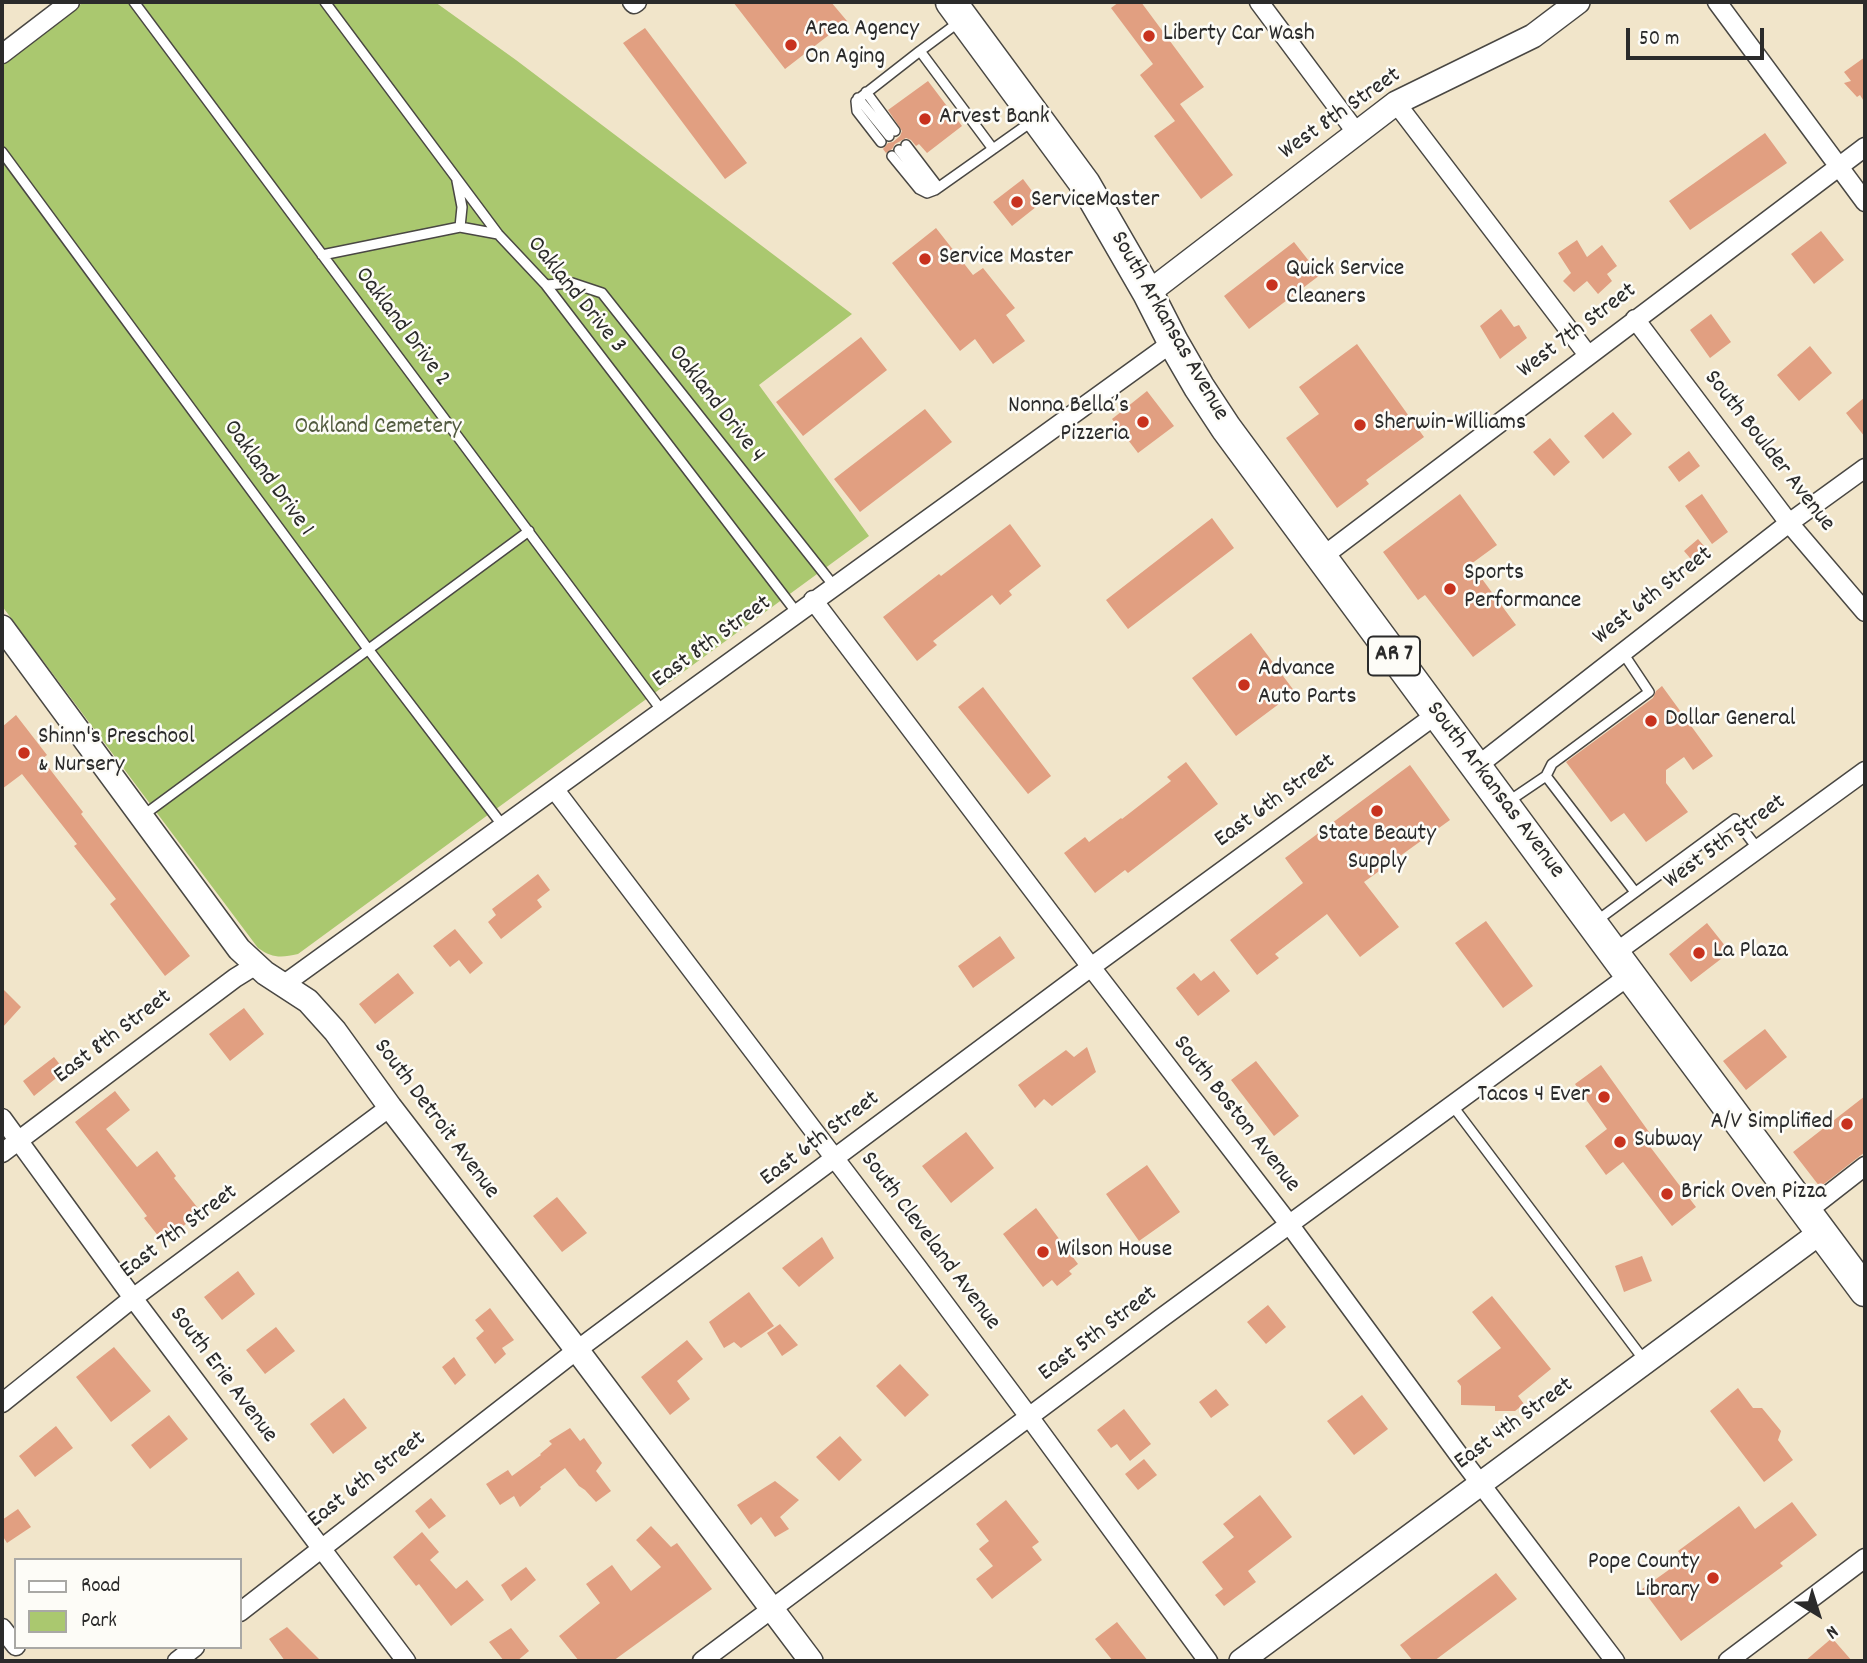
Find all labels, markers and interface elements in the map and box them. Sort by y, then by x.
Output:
scale bar [1629,14,1767,58]
place label: Area Agency On Aging [805,17,919,73]
place label: Liberty Car Wash [1163,22,1315,50]
text: 50 m [1639,25,1679,55]
marker: Liberty Car Wash [1141,28,1157,44]
marker: Area Agency On Aging [783,37,799,53]
street label: West 8th Street [1275,62,1407,168]
place label: Arvest Bank [939,105,1050,133]
marker: Arvest Bank [917,111,933,127]
place label: ServiceMaster [1031,188,1159,216]
marker: ServiceMaster [1009,194,1025,210]
street label: South Arkansas Avenue [1102,227,1234,427]
street label: Oakland Drive 3 [519,232,631,360]
place label: Service Master [939,245,1073,273]
marker: Service Master [917,251,933,267]
place label: Quick Service Cleaners [1286,257,1404,313]
street label: Oakland Drive 2 [347,263,455,393]
marker: Quick Service Cleaners [1264,277,1280,293]
street label: West 7th Street [1513,278,1643,386]
street label: Oakland Drive 4 [660,340,770,470]
street label: South Boulder Avenue [1696,366,1840,538]
place label: Nonna Bella’s Pizzeria [1008,394,1129,450]
place label: Sherwin-Williams [1374,411,1526,439]
marker: Nonna Bella’s Pizzeria [1135,414,1151,430]
street label: Oakland Drive 1 [215,415,319,543]
park label: Oakland Cemetery [294,415,462,443]
marker: Sherwin-Williams [1352,417,1368,433]
street label: West 6th Street [1588,541,1720,653]
place label: Sports Performance [1464,561,1581,617]
marker: Sports Performance [1442,581,1458,597]
street label: East 8th Street [648,590,778,696]
road number: AR 7 [1368,636,1420,676]
place label: Advance Auto Parts [1258,657,1356,713]
marker: Advance Auto Parts [1236,677,1252,693]
street label: South Arkansas Avenue [1418,697,1570,885]
place label: Dollar General [1665,707,1795,735]
marker: Dollar General [1643,713,1659,729]
place label: Shinn's Preschool & Nursery [38,725,195,781]
marker: Shinn's Preschool & Nursery [16,745,32,761]
street label: East 6th Street [1210,749,1342,855]
street label: West 5th Street [1659,789,1793,897]
marker: State Beauty Supply [1369,803,1385,819]
place label: State Beauty Supply [1318,822,1436,878]
place label: La Plaza [1713,939,1788,967]
marker: La Plaza [1691,945,1707,961]
street label: East 8th Street [49,984,179,1092]
street label: South Boston Avenue [1165,1031,1305,1199]
street label: South Detroit Avenue [366,1034,504,1206]
place label: Tacos 4 Ever [1477,1083,1590,1111]
street label: East 6th Street [756,1086,886,1194]
marker: Tacos 4 Ever [1596,1089,1612,1105]
place label: A/V Simplified [1710,1110,1833,1138]
marker: A/V Simplified [1839,1116,1855,1132]
place label: Subway [1634,1128,1702,1156]
marker: Subway [1612,1134,1628,1150]
street label: South Cleveland Avenue [852,1147,1006,1337]
street label: East 7th Street [116,1180,244,1286]
place label: Brick Oven Pizza [1681,1180,1826,1208]
marker: Brick Oven Pizza [1659,1186,1675,1202]
place label: Wilson House [1057,1238,1172,1266]
marker: Wilson House [1035,1244,1051,1260]
street label: East 5th Street [1034,1281,1164,1389]
street label: South Erie Avenue [161,1302,283,1450]
street label: East 4th Street [1450,1372,1580,1478]
street label: East 6th Street [303,1426,433,1536]
place label: Pope County Library [1588,1550,1699,1606]
legend [14,1558,242,1649]
marker: Pope County Library [1705,1570,1721,1586]
text: Road [81,1572,120,1602]
north arrow [1783,1579,1853,1649]
text: Park [81,1607,117,1637]
text: N [1819,1617,1843,1644]

